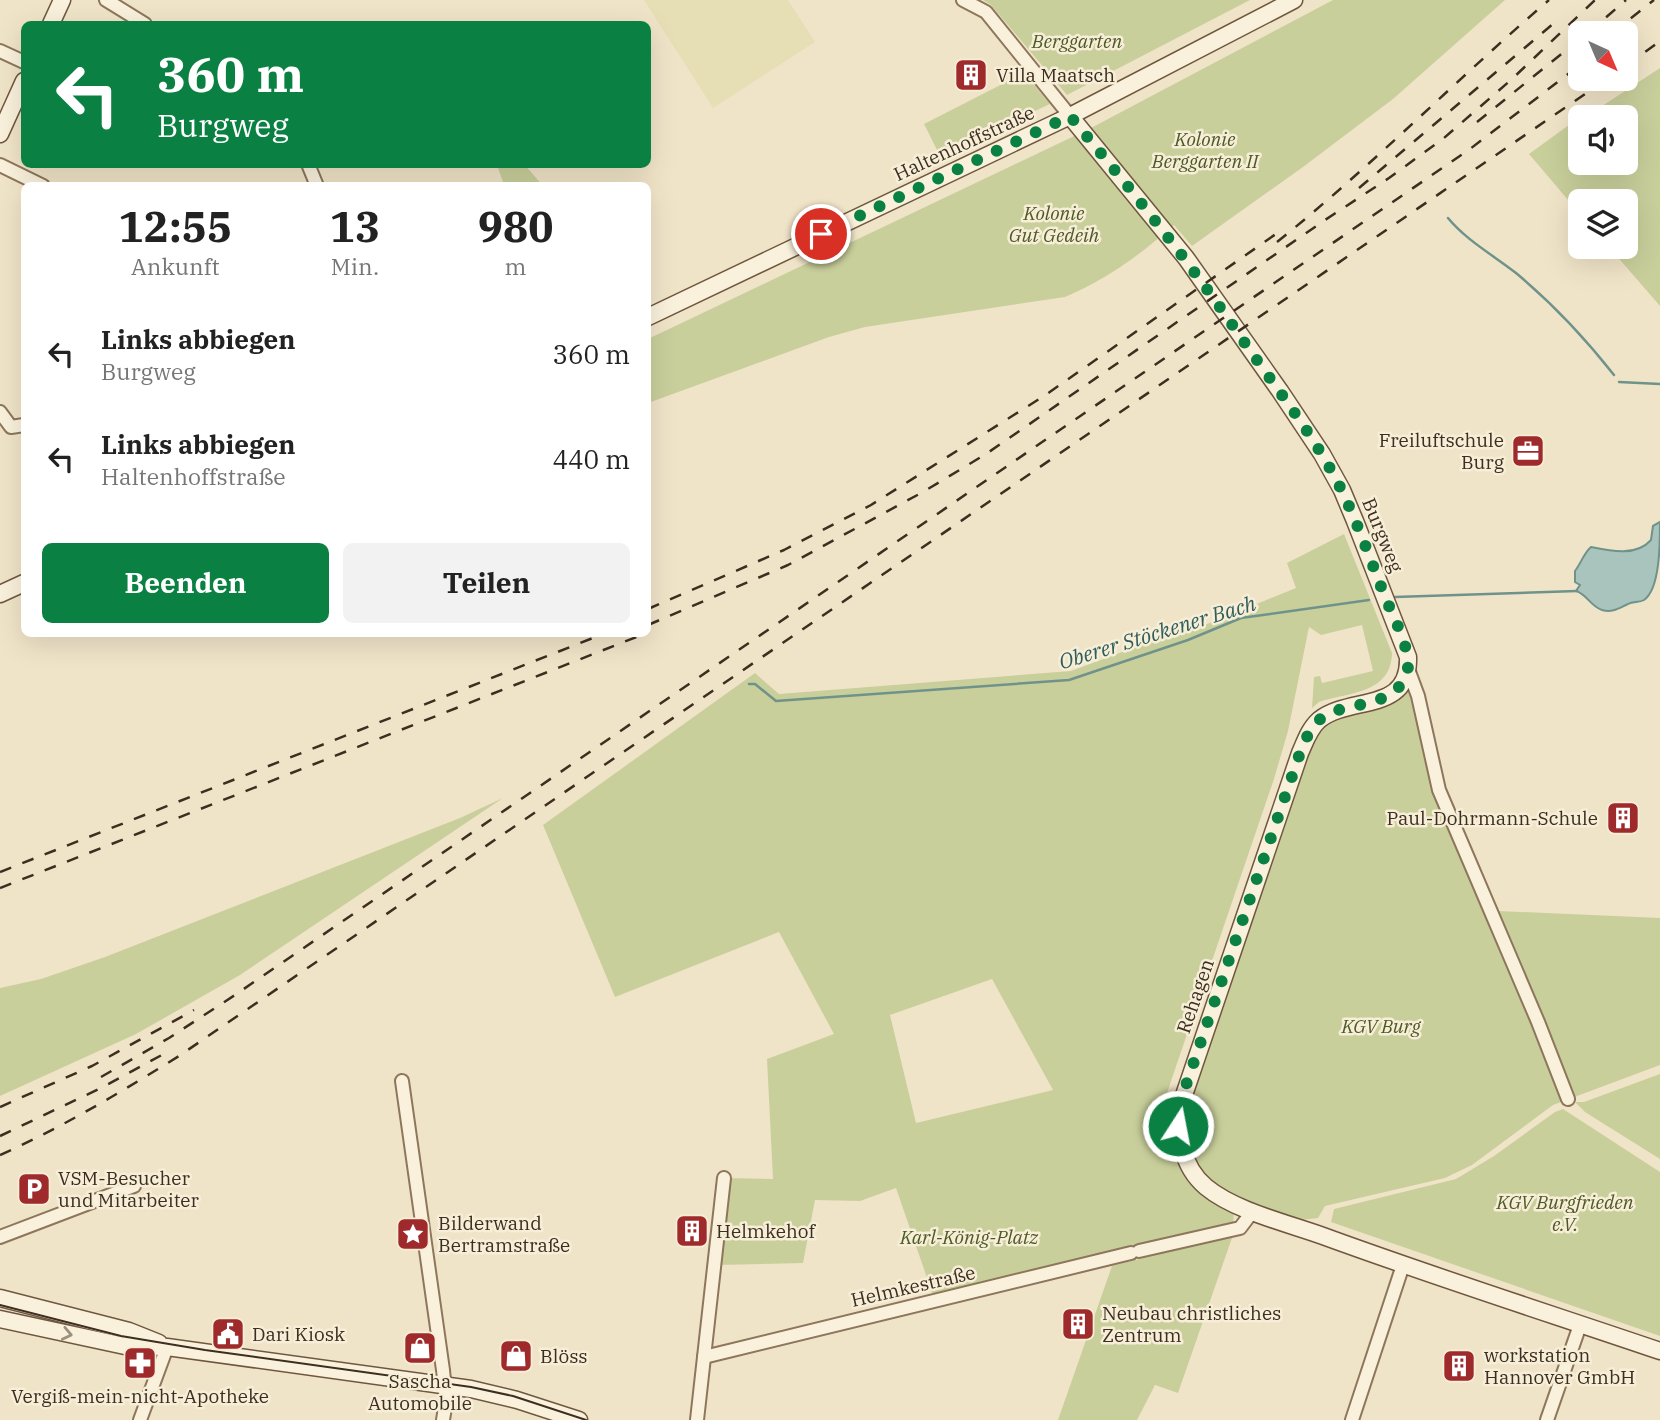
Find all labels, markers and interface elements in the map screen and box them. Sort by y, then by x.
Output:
north arrow [1568,21,1638,91]
map controls [1568,21,1638,259]
park label: Berggarten [1031,29,1122,53]
text: 360 m [157,42,304,105]
icon: left [42,49,133,140]
building icon: Villa Maatsch [952,56,990,94]
place label: Villa Maatsch [996,63,1115,87]
street label: Haltenhoffstraße [890,100,1038,186]
text: Burgweg [157,104,289,146]
button: sound [1568,105,1638,175]
park label: Kolonie Berggarten II [1151,127,1260,173]
button: layers [1568,189,1638,259]
text: 12:55 [119,199,232,254]
text: 13 [330,199,380,254]
text: 980 [478,199,553,254]
park label: Kolonie Gut Gedeih [1009,201,1100,247]
pin [791,204,851,264]
icon: arrive [802,215,840,253]
text: Ankunft [131,251,220,281]
text: Min. [331,251,379,281]
text: m [505,251,527,281]
text: Links abbiegen [101,322,296,356]
icon: left [42,335,80,373]
text: 360 m [552,337,630,371]
text: Burgweg [101,356,196,386]
text: Links abbiegen [101,427,296,461]
place label: Freiluftschule Burg [1379,428,1505,474]
office icon: Freiluftschule Burg [1509,432,1547,470]
icon: left [42,440,80,478]
text: 440 m [552,442,630,476]
text: Haltenhoffstraße [101,461,286,491]
street label: Burgweg [1357,494,1409,576]
button: Beenden [42,543,329,623]
button: Teilen [343,543,630,623]
water label: Oberer Stöckener Bach [1055,589,1259,675]
building icon: Paul-Dohrmann-Schule [1604,799,1642,837]
place label: Paul-Dohrmann-Schule [1386,806,1598,830]
street label: Rehagen [1171,956,1219,1036]
park label: KGV Burg [1340,1014,1422,1038]
position arrow [1141,1089,1215,1163]
place label: VSM-Besucher und Mitarbeiter [58,1166,200,1212]
parking icon: VSM-Besucher und Mitarbeiter [15,1170,53,1208]
park label: KGV Burgfrieden e.V. [1496,1190,1634,1236]
place label: Bilderwand Bertramstraße [438,1211,570,1257]
building icon: Helmkehof [673,1212,711,1250]
place icon: Bilderwand Bertramstraße [394,1215,432,1253]
place label: Helmkehof [716,1219,816,1243]
park label: Karl-König-Platz [899,1225,1039,1249]
street label: Helmkestraße [848,1260,978,1312]
place label: Neubau christliches Zentrum [1102,1301,1281,1347]
building icon: Neubau christliches Zentrum [1059,1305,1097,1343]
public building icon: Dari Kiosk [209,1315,247,1353]
place label: Dari Kiosk [252,1322,345,1346]
one-way arrow [61,1325,73,1340]
shop icon: Sascha Automobile [401,1329,439,1367]
shop icon: Blöss [497,1337,535,1375]
place label: workstation Hannover GmbH [1484,1343,1635,1389]
pharmacy icon: Vergiß-mein-nicht-Apotheke [121,1344,159,1382]
place label: Blöss [540,1344,588,1368]
building icon: workstation Hannover GmbH [1440,1347,1478,1385]
place label: Sascha Automobile [368,1369,472,1415]
place label: Vergiß-mein-nicht-Apotheke [11,1384,269,1408]

